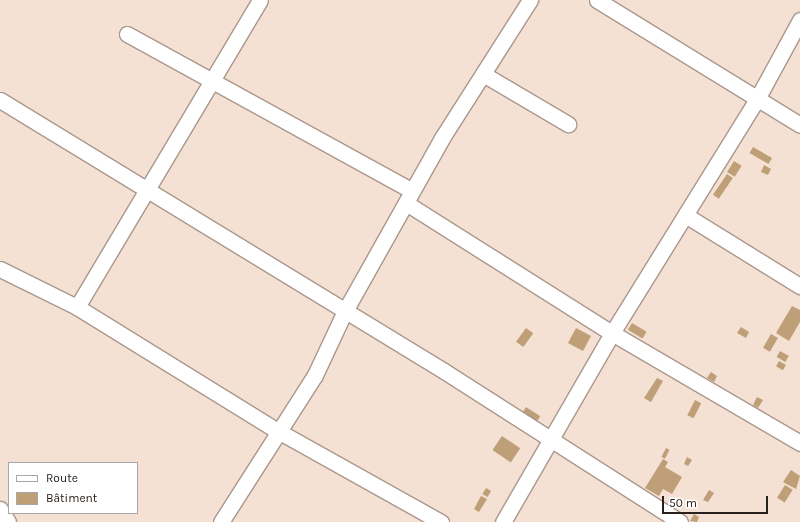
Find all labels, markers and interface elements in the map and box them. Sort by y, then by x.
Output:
legend [8,462,138,514]
text: Route [46,471,78,485]
scale bar [664,488,770,514]
text: Bâtiment [46,491,97,505]
text: 50 m [669,496,697,510]

